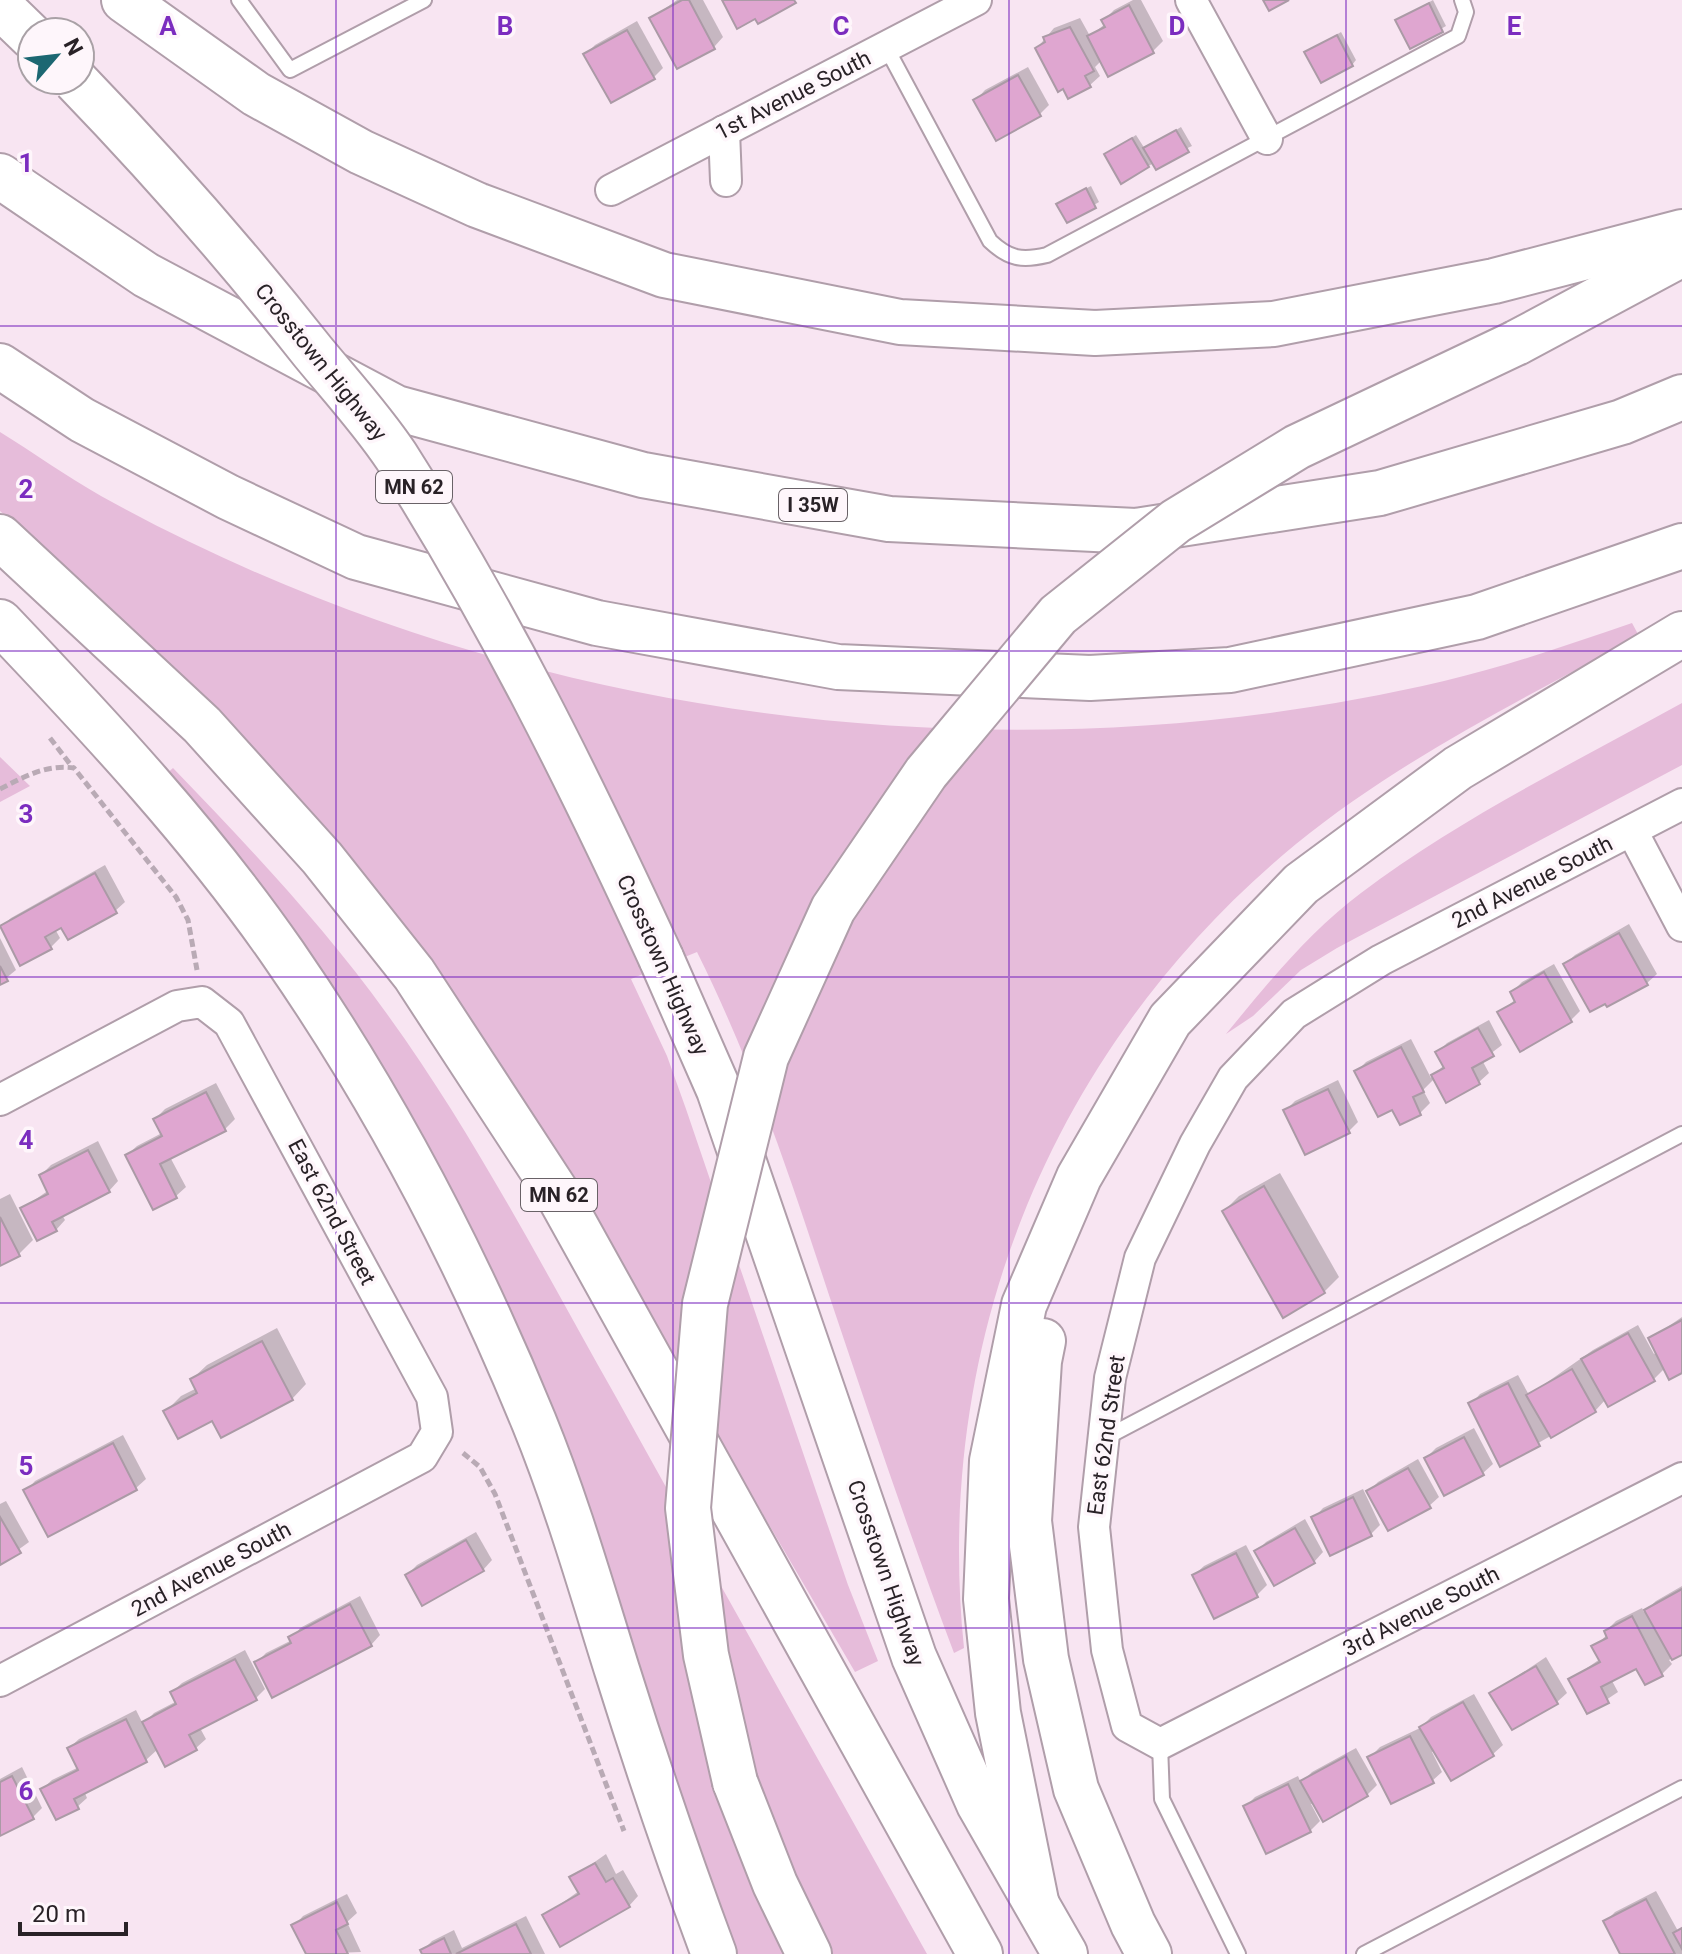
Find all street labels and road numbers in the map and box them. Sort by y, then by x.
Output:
street label: 1st Avenue South [711,45,875,145]
street label: Crosstown Highway [250,278,392,446]
road number: MN 62 [376,471,452,503]
road number: I 35W [779,489,847,521]
street label: 2nd Avenue South [1448,831,1616,933]
street label: Crosstown Highway [612,871,714,1060]
street label: East 62nd Street [283,1135,381,1289]
road number: MN 62 [521,1179,597,1211]
street label: East 62nd Street [1082,1353,1130,1517]
street label: Crosstown Highway [842,1477,930,1670]
street label: 2nd Avenue South [127,1516,295,1622]
street label: 3rd Avenue South [1339,1561,1503,1661]

